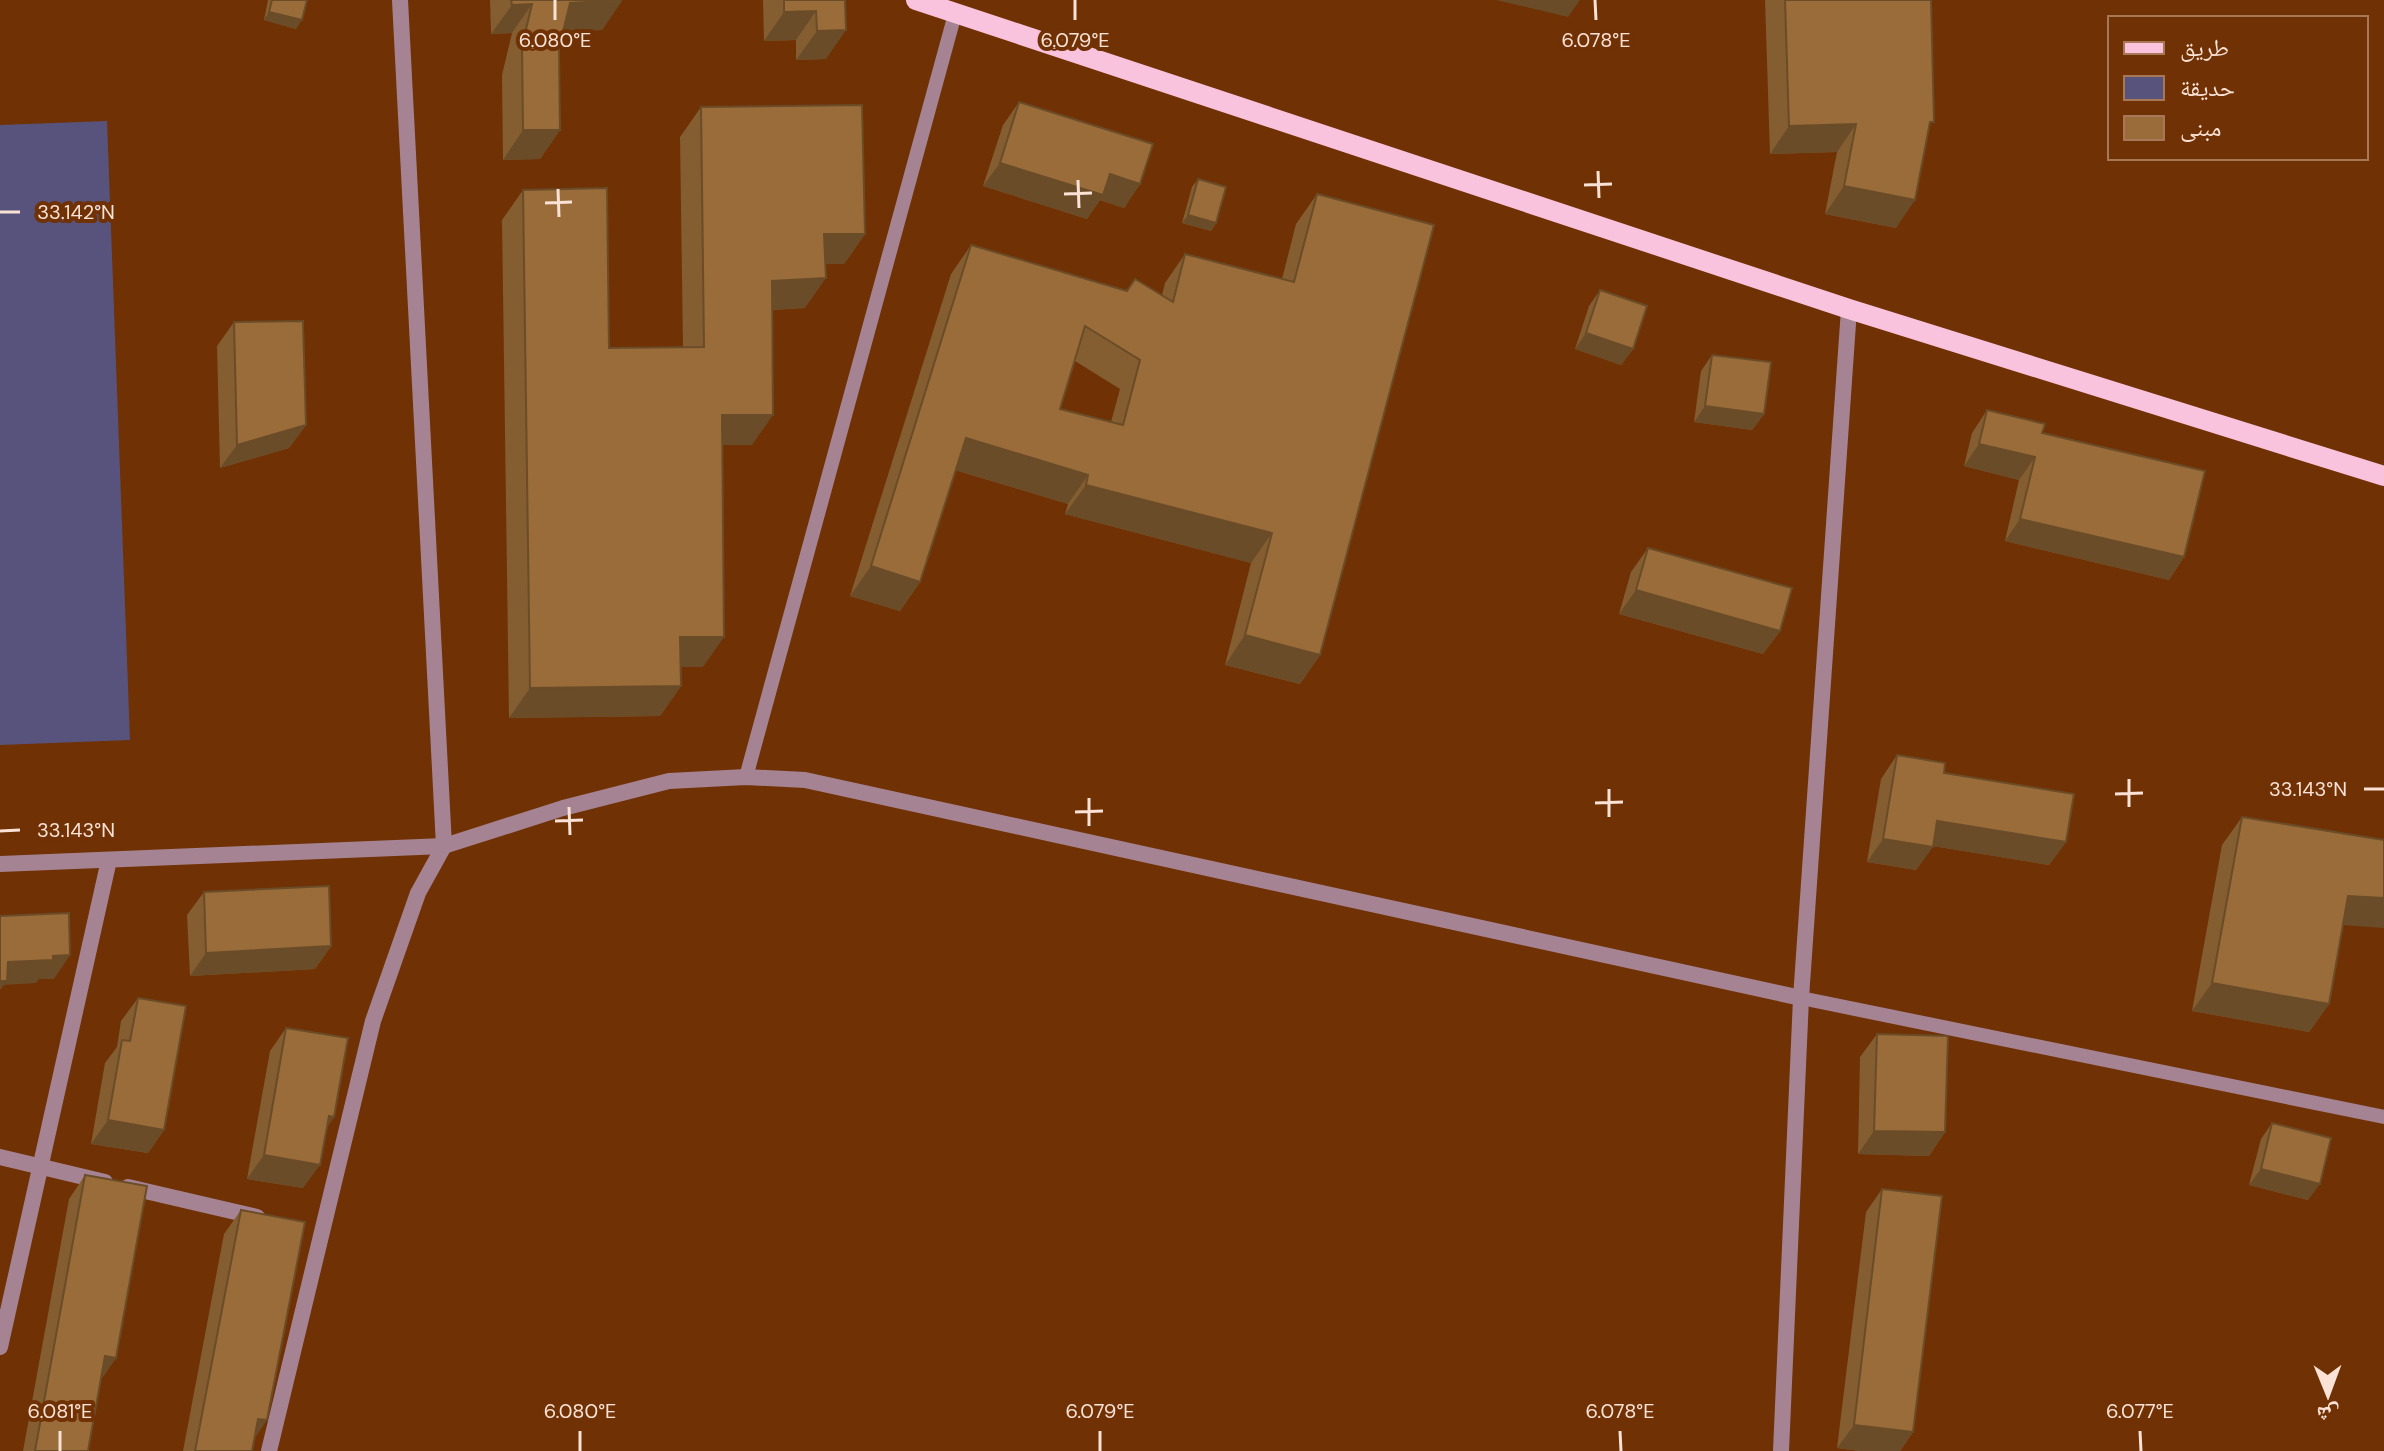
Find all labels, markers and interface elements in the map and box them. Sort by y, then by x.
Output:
legend [2108,16,2368,160]
text: 6.080°E [519,27,591,53]
text: 6.079°E [1040,27,1110,53]
text: 6.078°E [1562,27,1631,53]
text: طريق [2180,32,2229,63]
text: حديقة [2180,72,2235,103]
text: مبنى [2180,112,2221,143]
text: 33.142°N [37,199,115,225]
text: 33.143°N [2269,776,2347,802]
text: 33.143°N [37,817,115,843]
north arrow [2288,1355,2368,1435]
text: 6.081°E [28,1398,92,1424]
text: 6.080°E [544,1398,616,1424]
text: 6.079°E [1065,1398,1135,1424]
text: 6.078°E [1586,1398,1655,1424]
text: 6.077°E [2106,1398,2174,1424]
text: ش [2316,1400,2340,1429]

